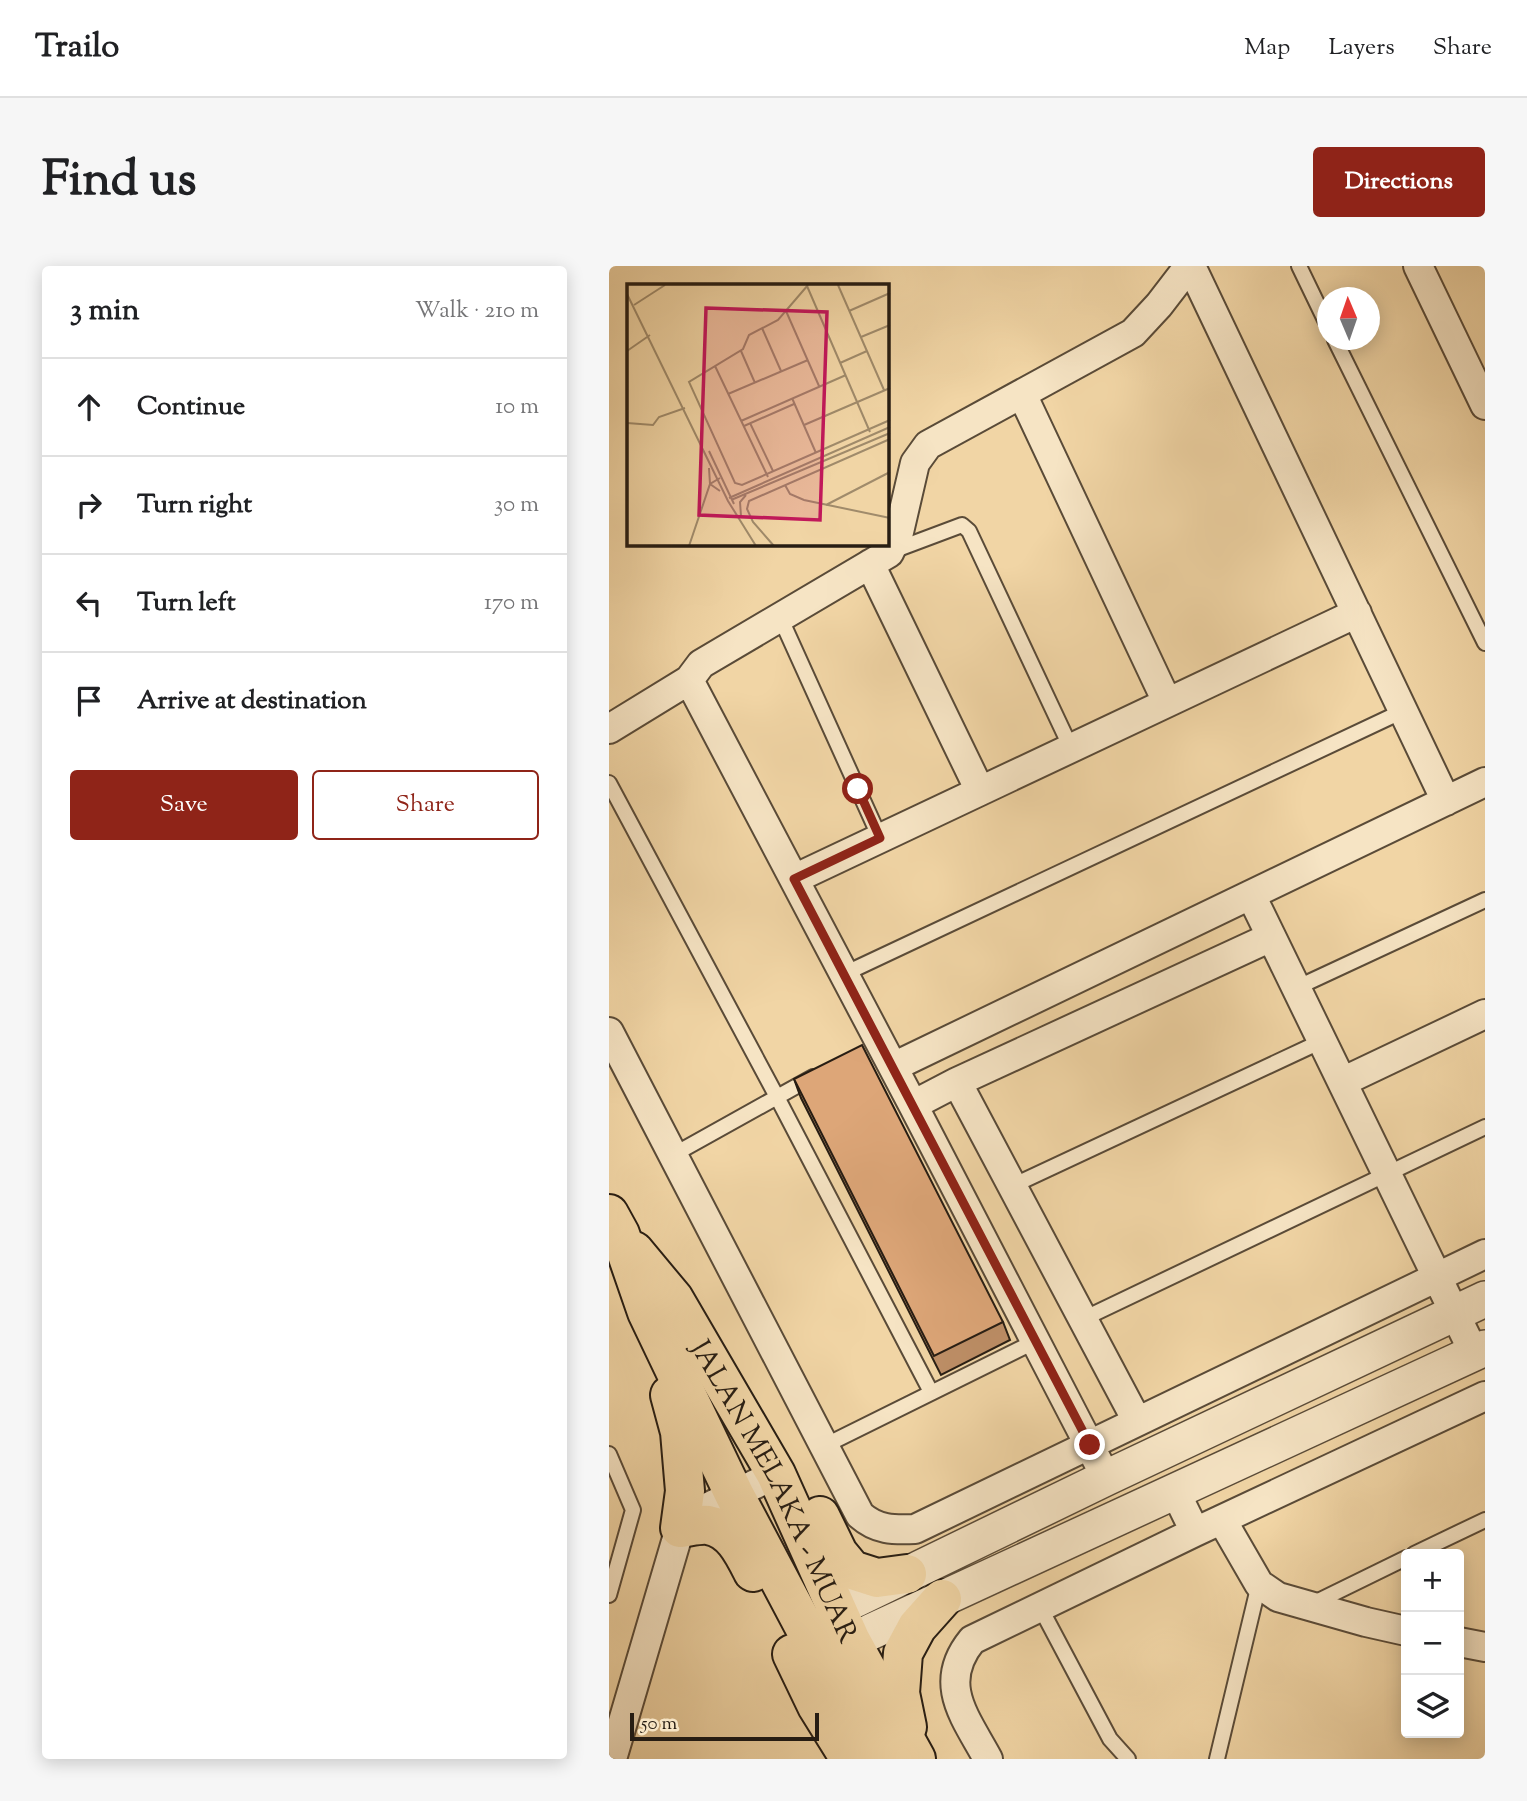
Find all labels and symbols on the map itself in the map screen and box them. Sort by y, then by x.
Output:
inset map [627,284,889,546]
north arrow [1317,287,1380,350]
route start [842,773,873,804]
street label: JALAN MELAKA - MUAR [678,1332,866,1650]
route end [1074,1429,1105,1460]
scale bar [630,1710,819,1742]

